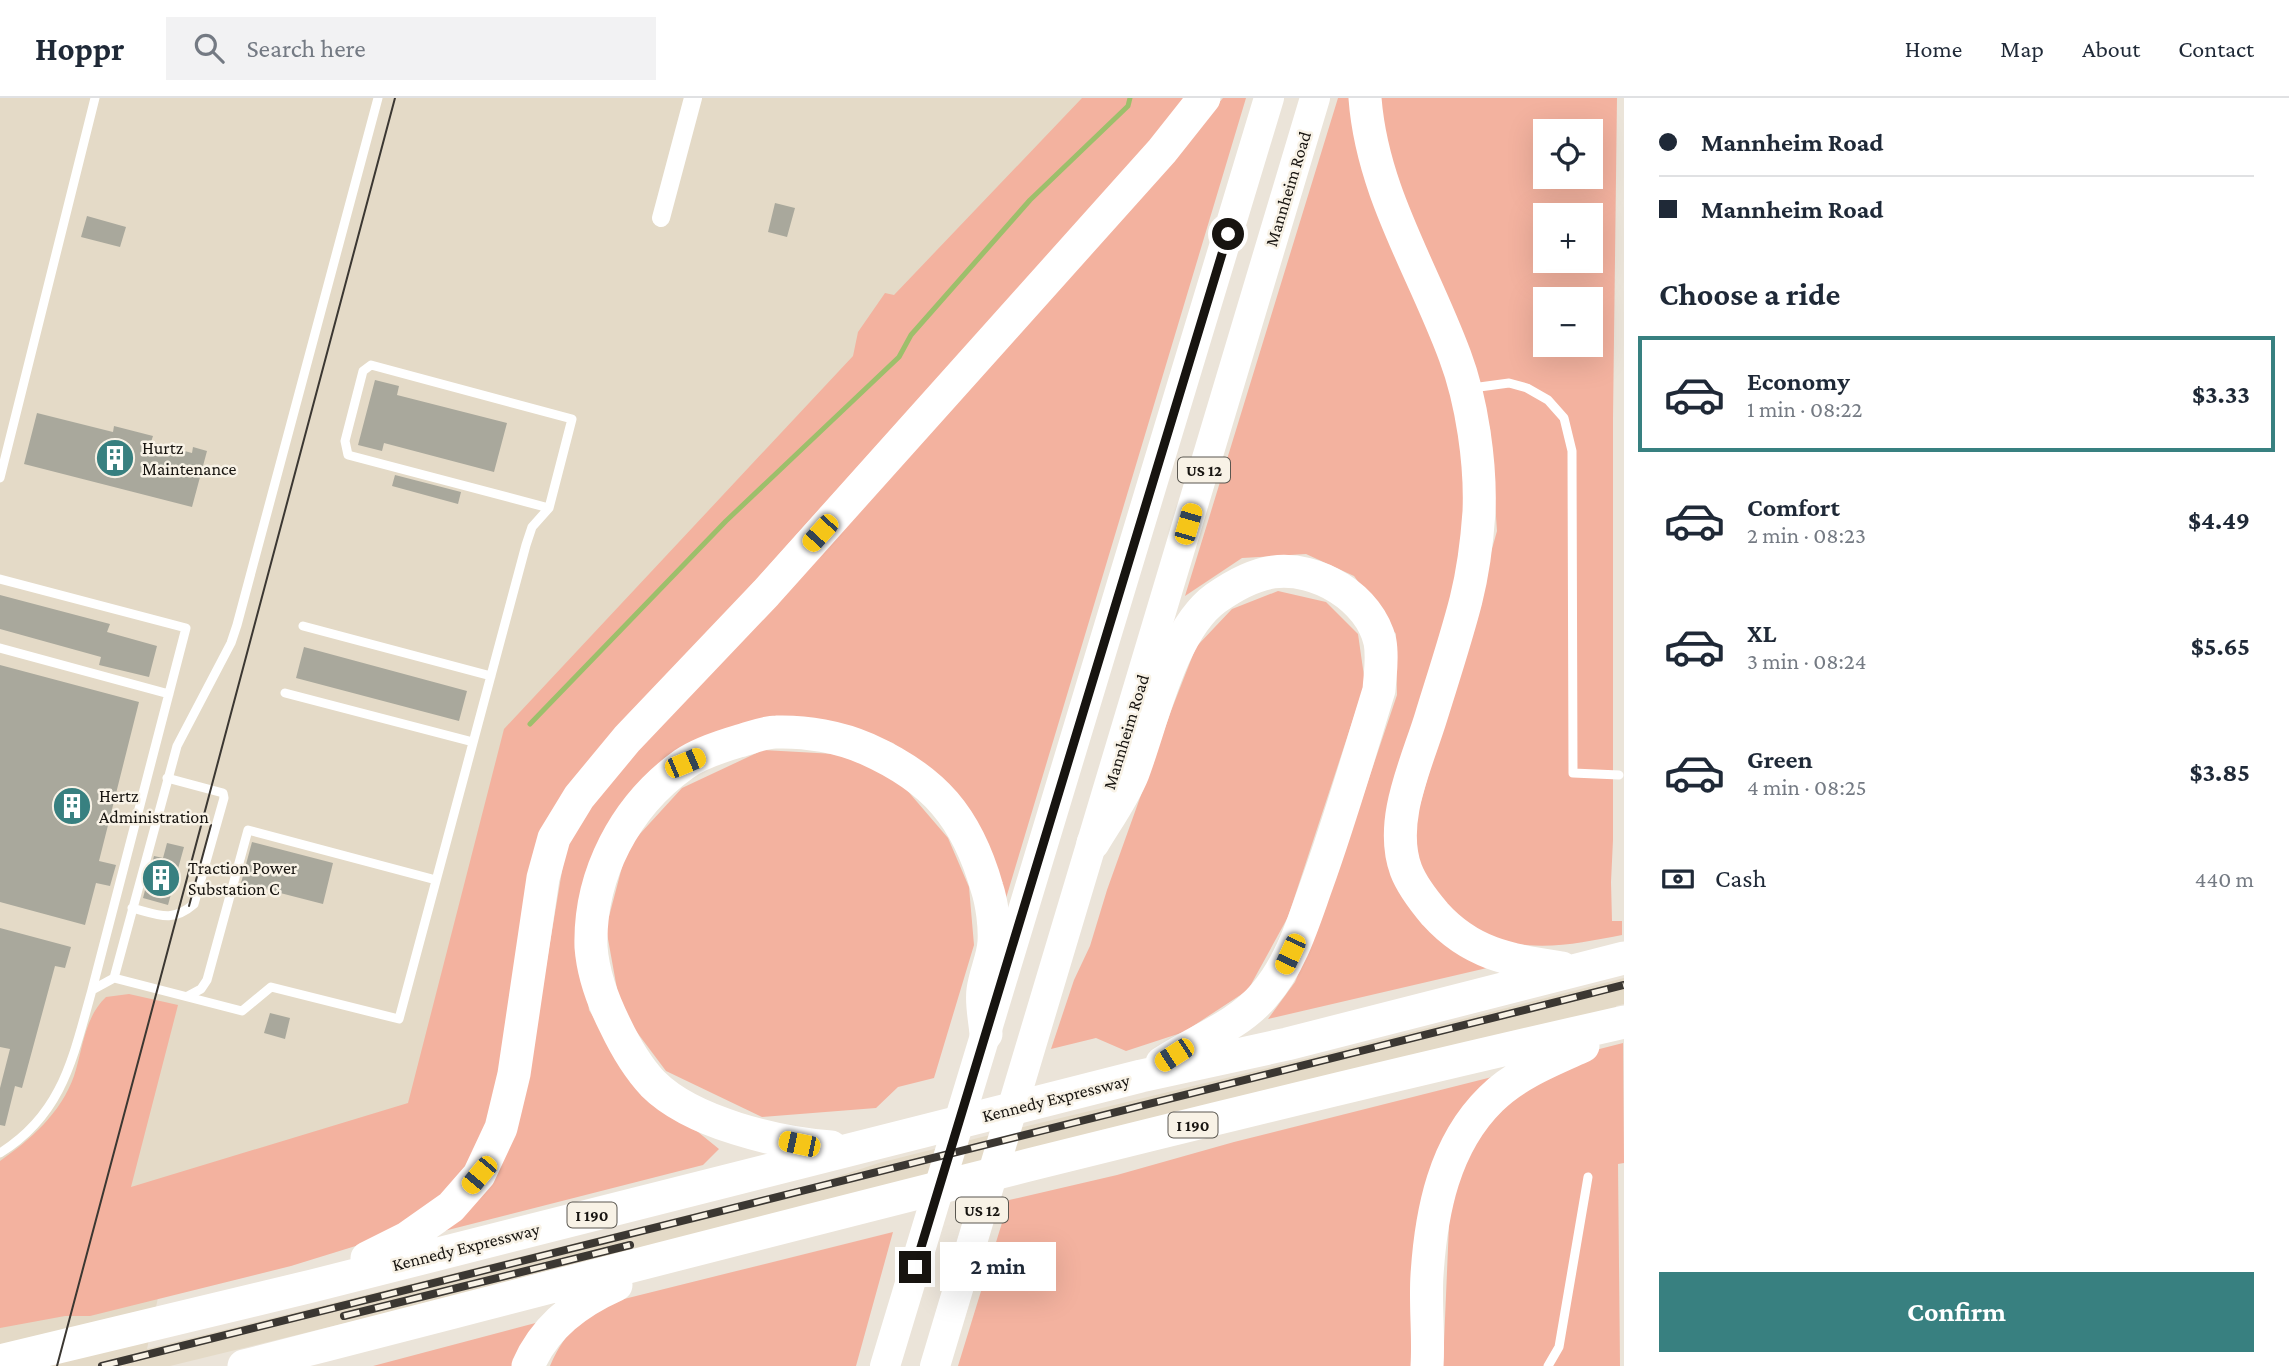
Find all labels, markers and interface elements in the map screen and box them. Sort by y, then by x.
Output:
search box [166,17,656,80]
icon: search [190,29,228,67]
text: Hoppr [35,30,124,67]
text: Search here [246,34,366,63]
text: Home [1905,35,1962,62]
text: Map [2000,35,2044,62]
text: About [2082,35,2140,62]
text: Contact [2178,35,2254,62]
map controls [1533,119,1603,357]
button: locate [1533,119,1603,189]
text: Mannheim Road [1701,128,1884,157]
street label: Mannheim Road [1261,129,1315,249]
text: Mannheim Road [1701,195,1884,224]
button: + [1533,203,1603,273]
route start [1212,218,1244,250]
text: Choose a ride [1659,276,1840,312]
button: − [1533,287,1603,357]
icon: car [1663,363,1726,426]
text: Economy [1747,367,1850,396]
text: $3.33 [2192,380,2250,409]
text: 1 min · 08:22 [1747,396,1862,422]
building icon: Hurtz Maintenance [94,437,136,479]
place label: Hurtz Maintenance [142,438,236,479]
road number: US 12 [1178,458,1230,482]
icon: car [1663,489,1726,552]
text: Comfort [1747,493,1840,522]
car [1173,501,1204,547]
text: $4.49 [2188,506,2250,535]
car [799,510,842,556]
text: 2 min · 08:23 [1747,522,1866,548]
icon: car [1663,615,1726,678]
text: XL [1747,619,1776,648]
text: $5.65 [2191,632,2250,661]
text: 3 min · 08:24 [1747,648,1867,674]
street label: Mannheim Road [1099,672,1153,792]
icon: car [1663,741,1726,804]
car [662,745,709,781]
text: Green [1747,745,1813,774]
text: $3.85 [2189,758,2250,787]
text: 4 min · 08:25 [1747,774,1867,800]
building icon: Hertz Administration [51,785,93,827]
place label: Hertz Administration [99,786,209,827]
building icon: Traction Power Substation C [140,857,182,899]
place label: Traction Power Substation C [188,858,298,899]
icon: cash [1659,860,1697,898]
text: Cash [1715,864,1766,893]
text: 440 m [2195,866,2254,892]
car [1272,931,1309,977]
car [1151,1035,1198,1075]
street label: Kennedy Expressway [980,1070,1133,1126]
road number: I 190 [1168,1113,1218,1138]
car [777,1129,822,1159]
car [458,1152,501,1198]
road number: US 12 [956,1198,1008,1222]
road number: I 190 [568,1203,616,1228]
street label: Kennedy Expressway [390,1219,543,1275]
callout: 2 min [940,1242,1055,1292]
route end [899,1251,931,1283]
text: 2 min [970,1253,1026,1279]
button: Confirm [1659,1272,2254,1352]

